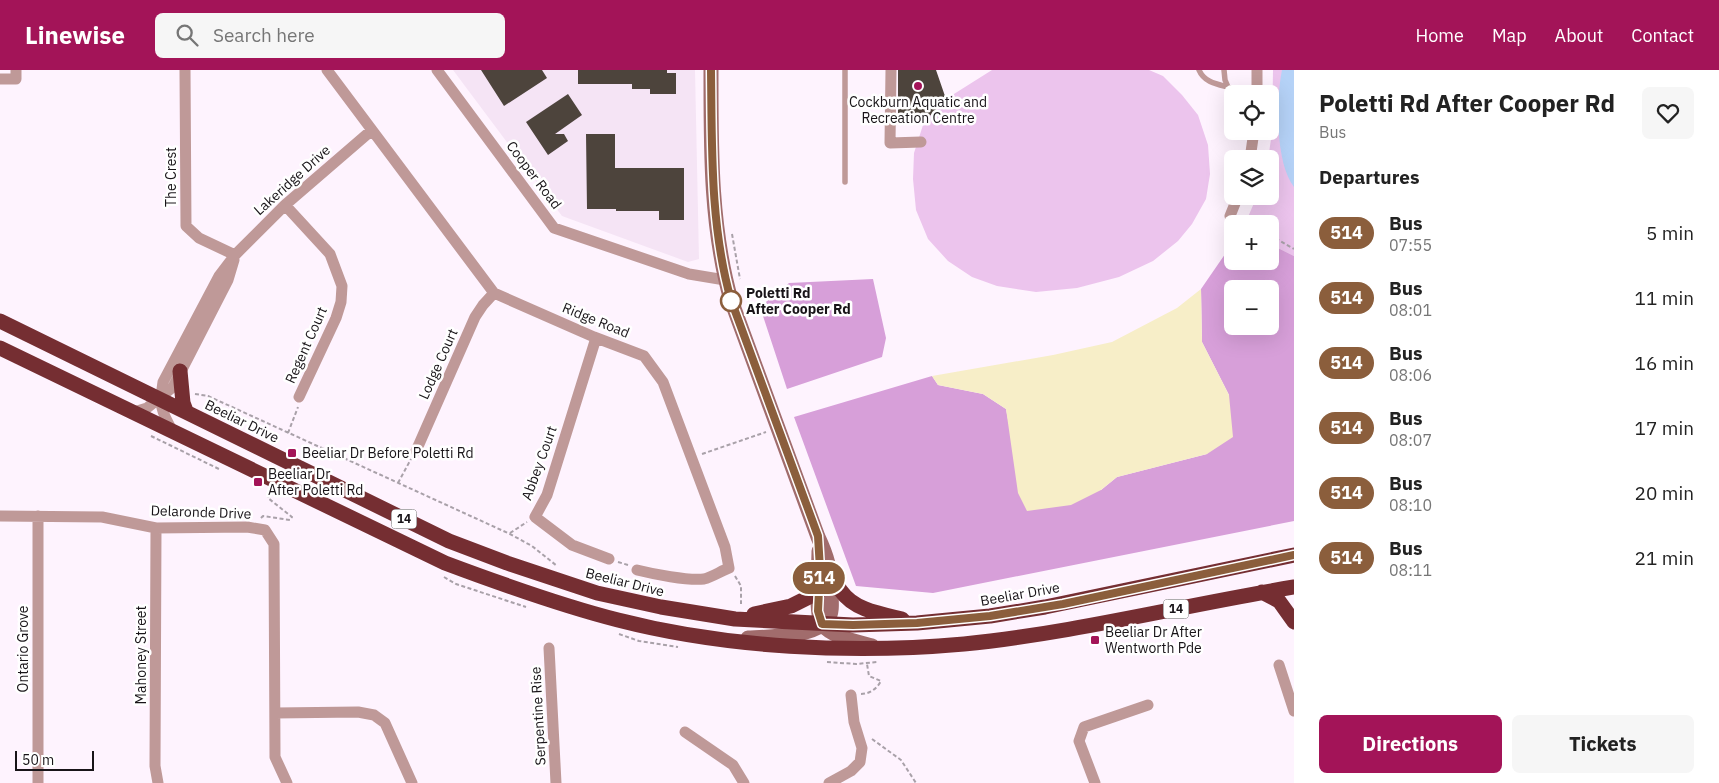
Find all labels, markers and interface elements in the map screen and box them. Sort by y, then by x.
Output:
search box [155,13,505,58]
text: Linewise [25,19,125,51]
icon: search [173,21,201,49]
text: Search here [213,23,315,47]
text: Home [1416,24,1464,47]
text: Map [1492,24,1527,47]
text: About [1555,24,1603,47]
text: Contact [1631,24,1694,47]
marker: Cockburn Aquatic and Recreation Centre [912,80,924,92]
map controls [1224,85,1279,335]
button: locate [1224,85,1279,140]
text: Poletti Rd After Cooper Rd [1319,87,1615,119]
button: heart [1642,87,1694,139]
place label: Cockburn Aquatic and Recreation Centre [849,93,987,127]
text: Bus [1319,122,1346,142]
street label: Cooper Road [502,137,566,213]
street label: Lakeridge Drive [250,141,334,219]
street label: The Crest [162,147,180,207]
button: layers [1224,150,1279,205]
text: Departures [1319,165,1419,189]
text: Bus [1389,211,1423,235]
button: + [1224,215,1279,270]
text: 514 [1330,221,1363,244]
text: 5 min [1646,221,1694,245]
text: 07:55 [1389,235,1432,255]
text: Bus [1389,276,1423,300]
button: − [1224,280,1279,335]
place label: Poletti Rd After Cooper Rd [746,284,851,318]
text: 514 [1330,286,1363,309]
text: 11 min [1635,286,1694,310]
marker: Poletti Rd After Cooper Rd [720,290,742,312]
street label: Ridge Road [560,298,632,342]
text: 08:01 [1389,300,1432,320]
street label: Regent Court [281,304,331,386]
street label: Lodge Court [414,326,462,402]
text: Bus [1389,341,1423,365]
text: 514 [1330,351,1363,374]
text: 16 min [1635,351,1694,375]
text: 08:06 [1389,365,1432,385]
street label: Beeliar Drive [202,395,282,447]
text: Bus [1389,406,1423,430]
text: 514 [1330,416,1363,439]
text: 17 min [1635,416,1694,440]
street label: Abbey Court [517,423,561,503]
text: 08:07 [1389,430,1432,450]
place label: Beeliar Dr Before Poletti Rd [302,444,474,462]
marker: Beeliar Dr Before Poletti Rd [286,447,298,459]
place label: Beeliar Dr After Poletti Rd [268,465,363,499]
text: Bus [1389,471,1423,495]
marker: Beeliar Dr After Poletti Rd [252,476,264,488]
text: 514 [1330,481,1363,504]
text: 20 min [1635,481,1694,505]
text: 08:10 [1389,495,1432,515]
street label: Delaronde Drive [150,501,252,523]
road number: 14 [392,509,416,528]
text: Bus [1389,536,1423,560]
text: 514 [1330,546,1363,569]
text: 21 min [1635,546,1694,570]
text: 08:11 [1389,560,1432,580]
line badge: 514 [790,562,848,594]
street label: Beeliar Drive [584,564,666,601]
text: 514 [803,566,835,589]
street label: Beeliar Drive [979,578,1061,610]
road number: 14 [1164,600,1188,618]
street label: Ontario Grove [14,605,32,693]
street label: Mahoney Street [132,605,150,704]
place label: Beeliar Dr After Wentworth Pde [1105,623,1202,657]
marker: Beeliar Dr After Wentworth Pde [1089,634,1101,646]
street label: Serpentine Rise [526,666,550,766]
button: Directions [1319,715,1502,773]
button: Tickets [1512,715,1694,773]
scale bar [15,748,94,771]
text: 50 m [22,751,54,769]

